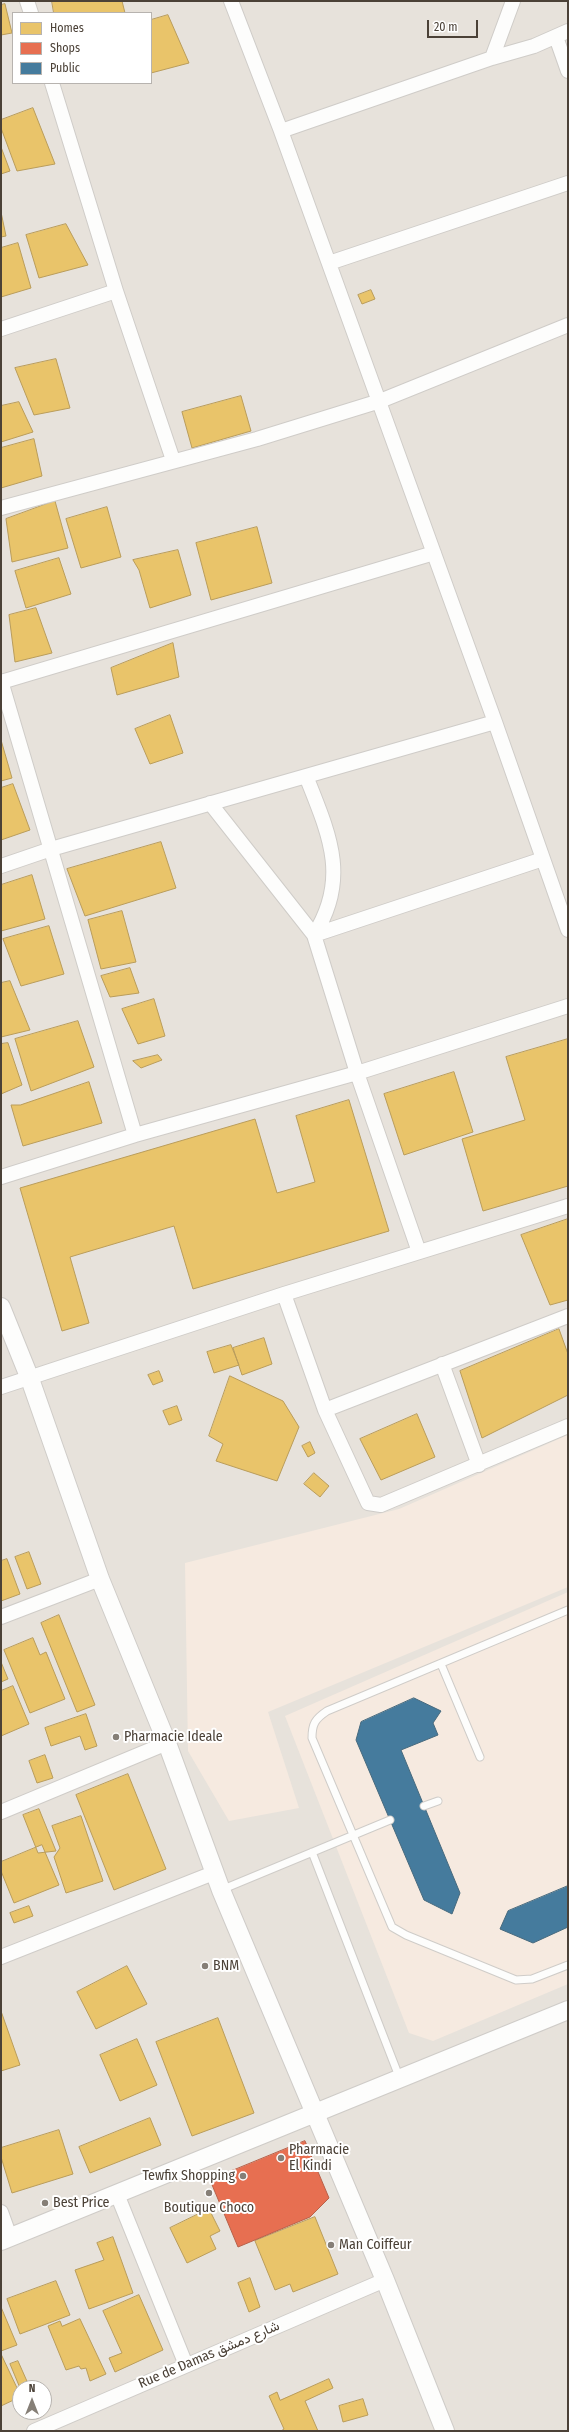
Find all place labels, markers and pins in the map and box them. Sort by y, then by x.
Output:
place label: Pharmacie Ideale [124,1729,223,1745]
marker: Pharmacie Ideale [111,1732,121,1742]
place label: BNM [213,1958,239,1974]
marker: BNM [200,1961,210,1971]
place label: Pharmacie El Kindi [289,2142,349,2174]
marker: Pharmacie El Kindi [276,2153,286,2163]
place label: Tewfix Shopping [142,2168,235,2184]
marker: Tewfix Shopping [238,2171,248,2181]
marker: Boutique Choco [204,2188,214,2198]
place label: Best Price [53,2195,110,2211]
marker: Best Price [40,2198,50,2208]
place label: Boutique Choco [164,2200,254,2216]
place label: Man Coiffeur [339,2237,412,2253]
marker: Man Coiffeur [326,2240,336,2250]

